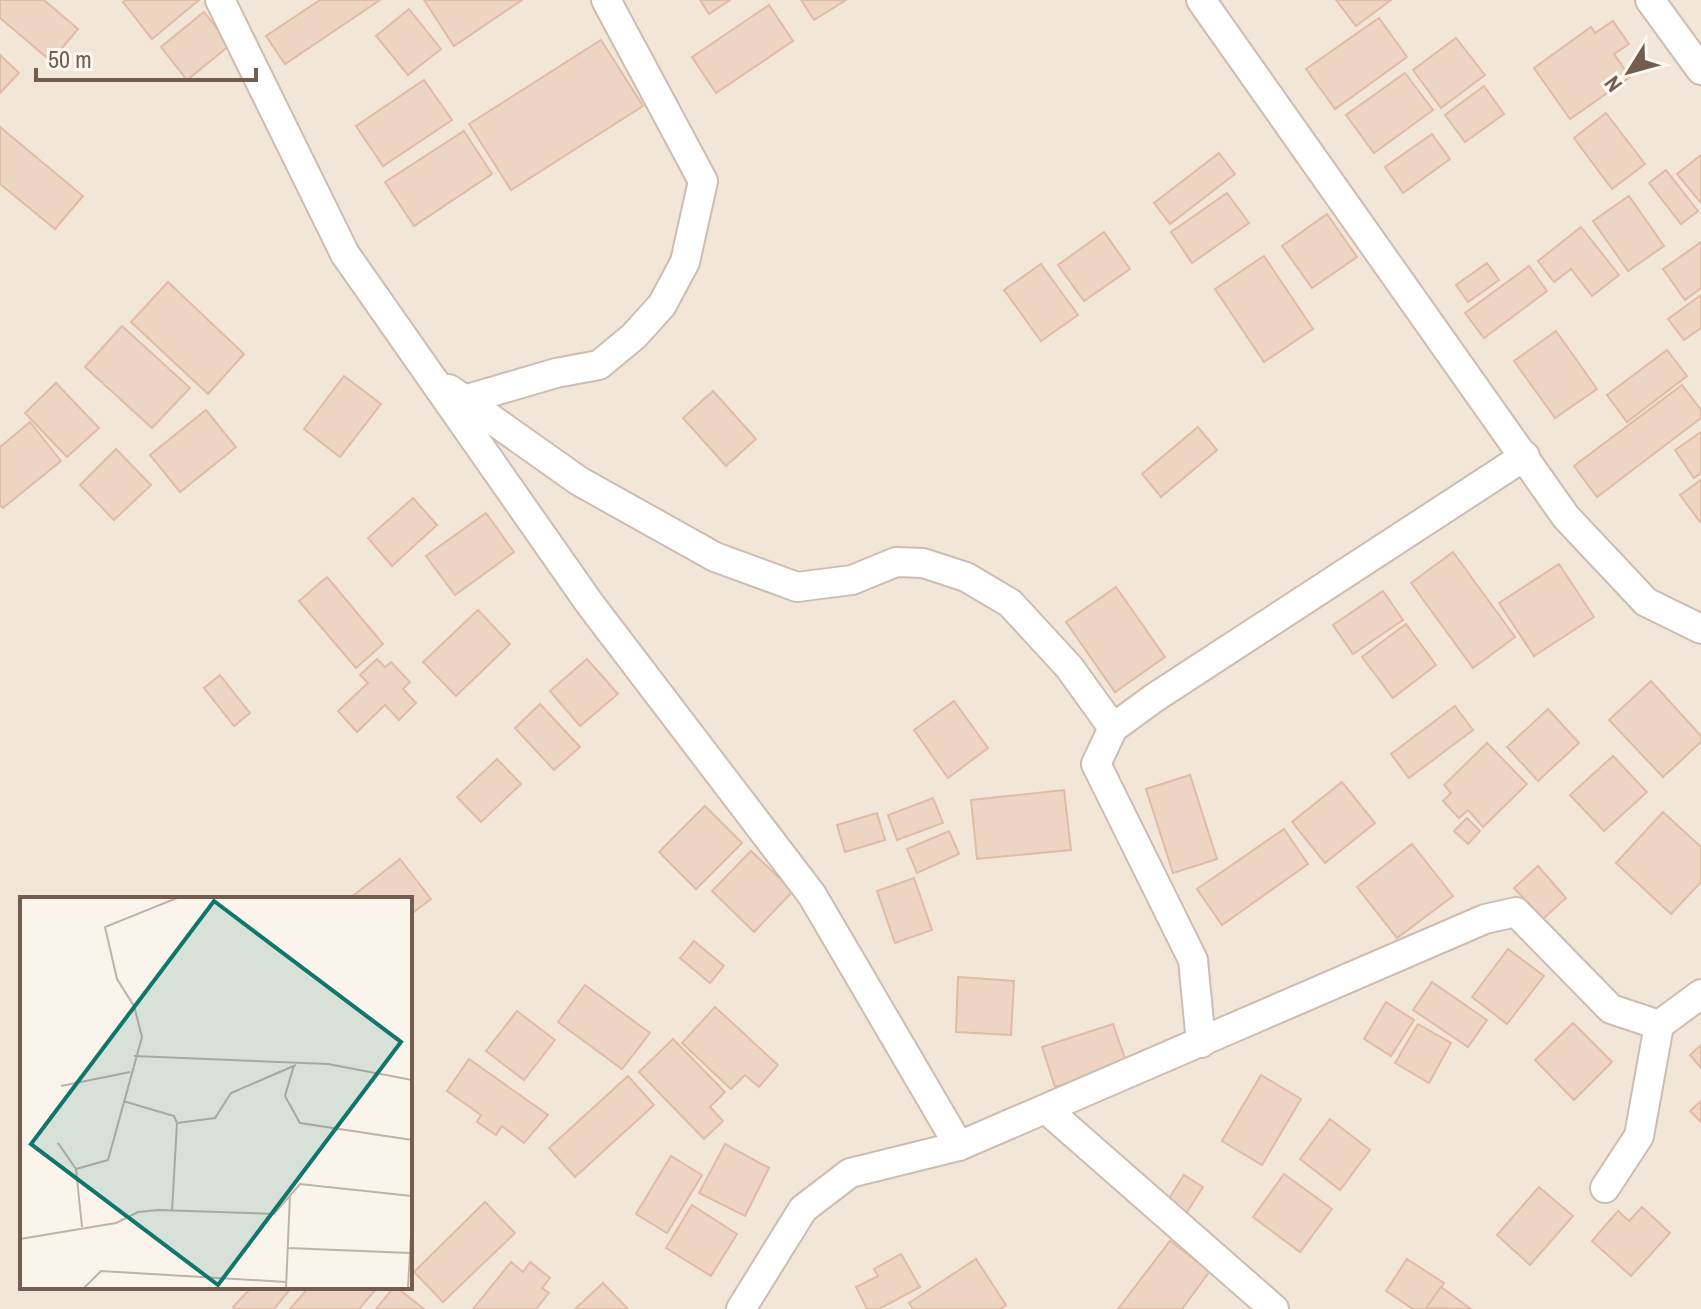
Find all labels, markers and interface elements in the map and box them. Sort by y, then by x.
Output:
scale bar [36,32,256,82]
north arrow [1589,32,1669,112]
text: 50 m [48,43,92,75]
text: N [1597,70,1629,98]
inset map [20,897,412,1289]

